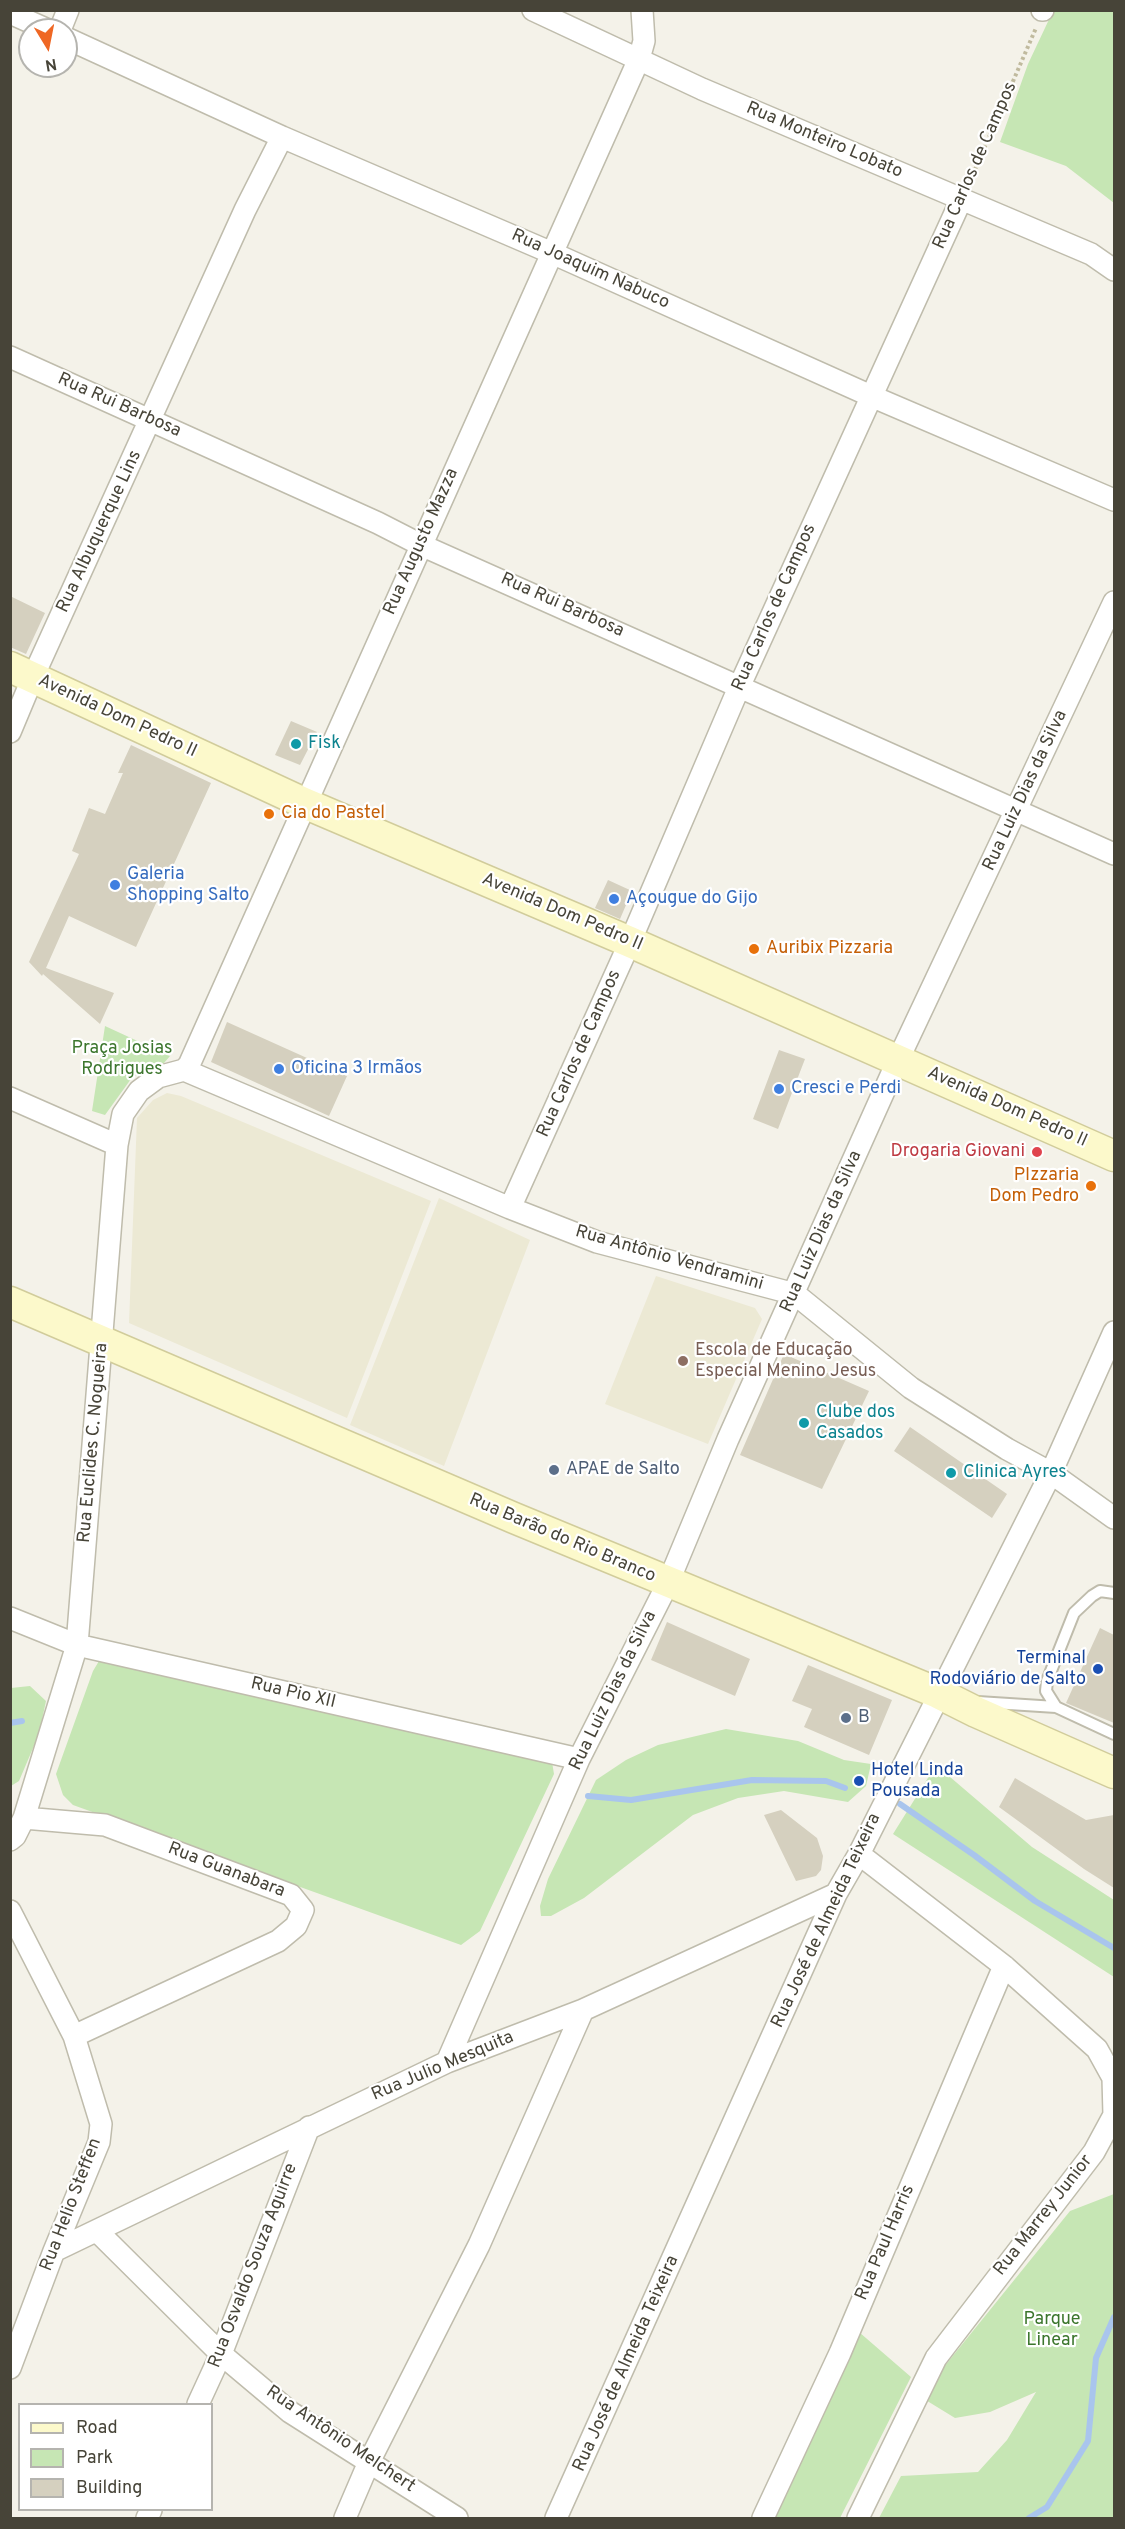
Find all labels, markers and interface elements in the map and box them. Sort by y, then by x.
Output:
north arrow [18,18,78,78]
text: N [43,53,58,75]
street label: Rua Carlos de Campos [929,79,1023,253]
street label: Rua Monteiro Lobato [742,98,906,184]
street label: Rua Joaquim Nabuco [508,225,672,315]
street label: Rua Rui Barbosa [54,369,184,443]
street label: Rua Albuquerque Lins [53,447,147,617]
street label: Rua Augusto Mazza [380,465,464,619]
street label: Rua Carlos de Campos [728,521,822,695]
street label: Rua Rui Barbosa [497,569,627,643]
street label: Avenida Dom Pedro II [34,671,200,763]
street label: Rua Luiz Dias da Silva [979,707,1073,875]
place label: Fisk [308,733,341,755]
marker: Fisk [289,737,303,751]
place label: Cia do Pastel [281,803,385,825]
marker: Cia do Pastel [262,807,276,821]
place label: Galeria Shopping Salto [127,864,249,906]
street label: Avenida Dom Pedro II [478,869,646,957]
marker: Galeria Shopping Salto [108,878,122,892]
place label: Açougue do Gijo [626,888,758,910]
marker: Açougue do Gijo [607,892,621,906]
place label: Auribix Pizzaria [766,938,893,960]
marker: Auribix Pizzaria [747,942,761,956]
street label: Rua Carlos de Campos [533,967,627,1141]
park label: Praça Josias Rodrigues [72,1038,172,1080]
place label: Oficina 3 Irmãos [291,1058,422,1080]
marker: Oficina 3 Irmãos [272,1062,286,1076]
street label: Avenida Dom Pedro II [924,1063,1090,1153]
place label: Cresci e Perdi [791,1078,901,1100]
marker: Cresci e Perdi [772,1082,786,1096]
place label: Drogaria Giovani [890,1141,1025,1163]
marker: Drogaria Giovani [1030,1145,1044,1159]
street label: Rua Luiz Dias da Silva [777,1148,867,1316]
place label: PIzzaria Dom Pedro [989,1165,1079,1208]
marker: PIzzaria Dom Pedro [1084,1179,1098,1193]
street label: Rua Antônio Vendramini [572,1222,766,1296]
place label: Escola de Educação Especial Menino Jesus [695,1340,876,1382]
street label: Rua Euclides C. Nogueira [74,1342,114,1544]
marker: Escola de Educação Especial Menino Jesus [676,1354,690,1368]
place label: Clube dos Casados [816,1402,895,1444]
marker: Clube dos Casados [797,1416,811,1430]
place label: APAE de Salto [566,1459,680,1481]
place label: Clinica Ayres [963,1462,1067,1484]
marker: APAE de Salto [547,1463,561,1477]
marker: Clinica Ayres [944,1466,958,1480]
street label: Rua Barão do Rio Branco [465,1490,659,1588]
street label: Rua Luiz Dias da Silva [566,1608,662,1774]
place label: Terminal Rodoviário de Salto [929,1648,1086,1690]
marker: Terminal Rodoviário de Salto [1091,1662,1105,1676]
street label: Rua Pio XII [248,1674,338,1714]
place label: B [858,1707,870,1729]
marker: B [839,1711,853,1725]
place label: Hotel Linda Pousada [871,1760,963,1802]
marker: Hotel Linda Pousada [852,1774,866,1788]
street label: Rua José de Almeida Teixeira [768,1810,886,2032]
street label: Rua Guanabara [164,1839,288,1903]
street label: Rua Julio Mesquita [369,2027,517,2107]
street label: Rua Helio Steffen [37,2136,107,2274]
street label: Rua Marrey Junior [990,2151,1098,2281]
street label: Rua Osvaldo Souza Aguirre [205,2161,303,2371]
street label: Rua Paul Harris [852,2182,920,2304]
street label: Rua José de Almeida Teixeira [569,2253,685,2475]
park label: Parque Linear [1023,2309,1081,2352]
street label: Rua Antônio Melchert [261,2382,419,2498]
legend [18,2403,213,2511]
text: Road [76,2417,118,2440]
text: Park [76,2447,113,2470]
text: Building [76,2477,142,2500]

